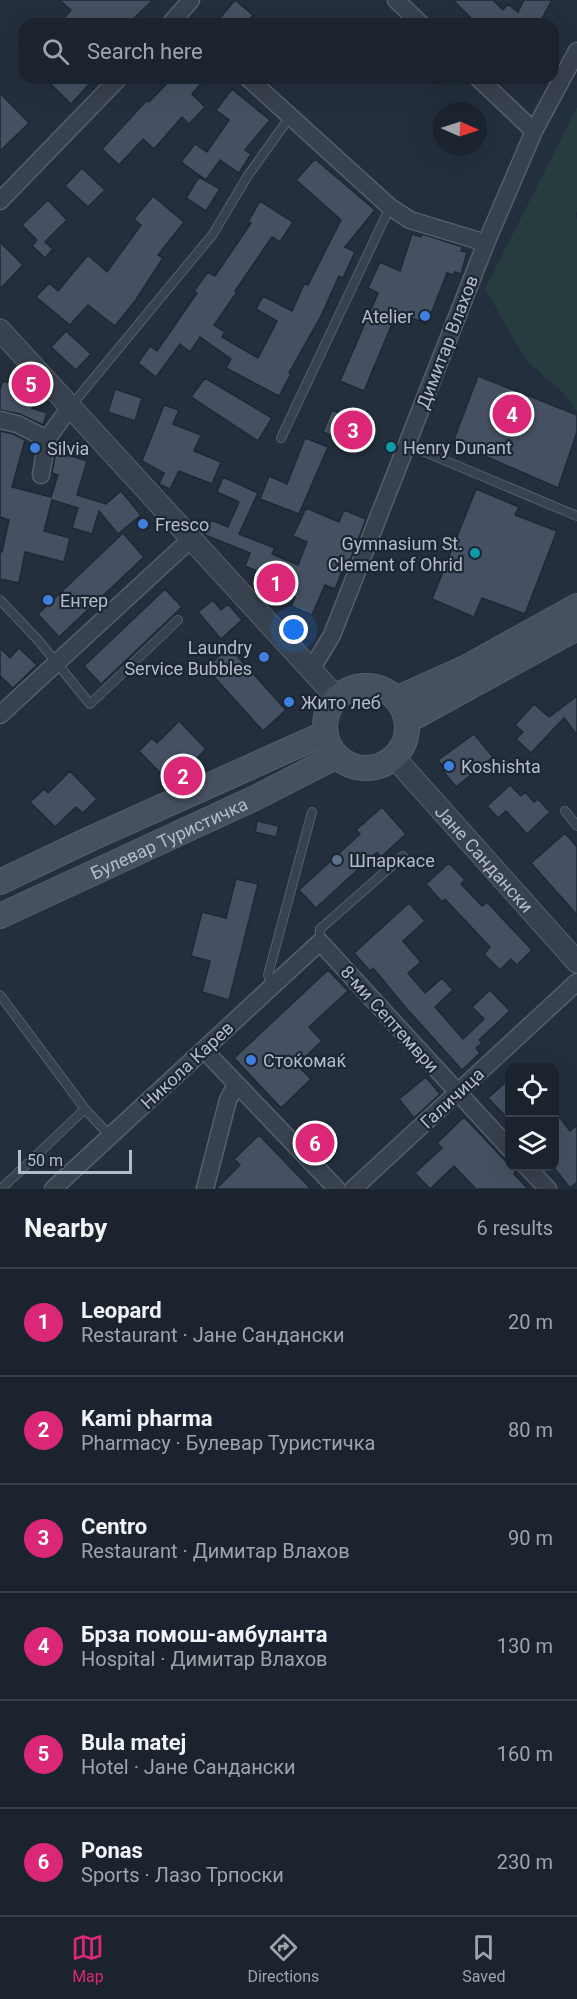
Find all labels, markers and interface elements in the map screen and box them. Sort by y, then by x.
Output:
search box [18,18,559,84]
icon: search [39,35,72,68]
text: Search here [87,39,203,64]
north arrow [433,102,487,156]
street label: Димитар Влахов [412,272,482,412]
place label: Atelier [362,306,413,327]
marker: Atelier [418,309,432,323]
pin: 5 [12,362,51,406]
pin: 4 [492,392,532,436]
pin: 3 [334,408,372,452]
place label: Henry Dunant [403,437,512,458]
place label: Silvia [47,438,89,459]
marker: Henry Dunant [384,440,398,454]
marker: Silvia [28,441,42,455]
place label: Fresco [155,514,209,535]
marker: Fresco [136,517,150,531]
place label: Gymnasium St. Clement of Ohrid [328,533,463,575]
marker: Gymnasium St. Clement of Ohrid [468,546,482,560]
pin: 1 [256,560,296,606]
place label: Ентер [60,590,108,611]
marker: Ентер [41,593,55,607]
your location [279,615,308,644]
place label: Laundry Service Bubbles [124,637,252,679]
marker: Laundry Service Bubbles [257,650,271,664]
place label: Жито леб [301,692,381,713]
marker: Жито леб [282,695,296,709]
pin: 2 [164,754,202,798]
place label: Koshishta [461,756,541,777]
marker: Koshishta [442,759,456,773]
street label: Булевар Туристичка [87,793,251,883]
street label: Јане Сандански [431,800,538,916]
place label: Шпаркасе [349,850,435,871]
marker: Шпаркасе [330,853,344,867]
street label: 8-ми Септември [336,961,444,1077]
street label: Никола Карев [136,1017,238,1113]
place label: Стоќомаќ [263,1050,346,1071]
marker: Стоќомаќ [244,1053,258,1067]
street label: Галичица [416,1063,488,1133]
map controls [505,1063,559,1171]
button: locate [505,1063,559,1117]
button: layers [505,1117,559,1171]
pin: 6 [296,1120,334,1166]
scale bar [18,1147,132,1174]
text: 50 m [27,1151,63,1170]
text: Nearby [24,1213,107,1243]
text: 6 results [477,1216,553,1240]
text: Leopard [81,1298,162,1323]
text: 1 [38,1310,49,1334]
text: 20 m [508,1310,553,1334]
text: Restaurant · Јане Сандански [81,1323,344,1347]
text: Kami pharma [81,1406,212,1431]
text: 2 [38,1418,49,1442]
text: 80 m [508,1418,553,1442]
text: Pharmacy · Булевар Туристичка [81,1431,375,1455]
text: Centro [81,1514,147,1539]
text: 3 [38,1526,49,1550]
text: 90 m [508,1526,553,1550]
text: Restaurant · Димитар Влахов [81,1539,350,1563]
text: Брза помош-амбуланта [81,1622,327,1647]
text: 4 [38,1634,49,1658]
text: 130 m [497,1634,553,1658]
text: Hospital · Димитар Влахов [81,1647,327,1671]
text: Bula matej [81,1730,186,1755]
text: 5 [38,1742,49,1766]
text: 160 m [497,1742,553,1766]
text: Hotel · Јане Сандански [81,1755,296,1779]
text: Ponas [81,1838,143,1863]
text: 6 [38,1850,49,1874]
text: 230 m [497,1850,553,1874]
text: Sports · Лазо Трпоски [81,1863,284,1887]
tab: Map [71,1931,104,1986]
tab: Directions [247,1931,319,1986]
tab: Saved [462,1931,506,1986]

